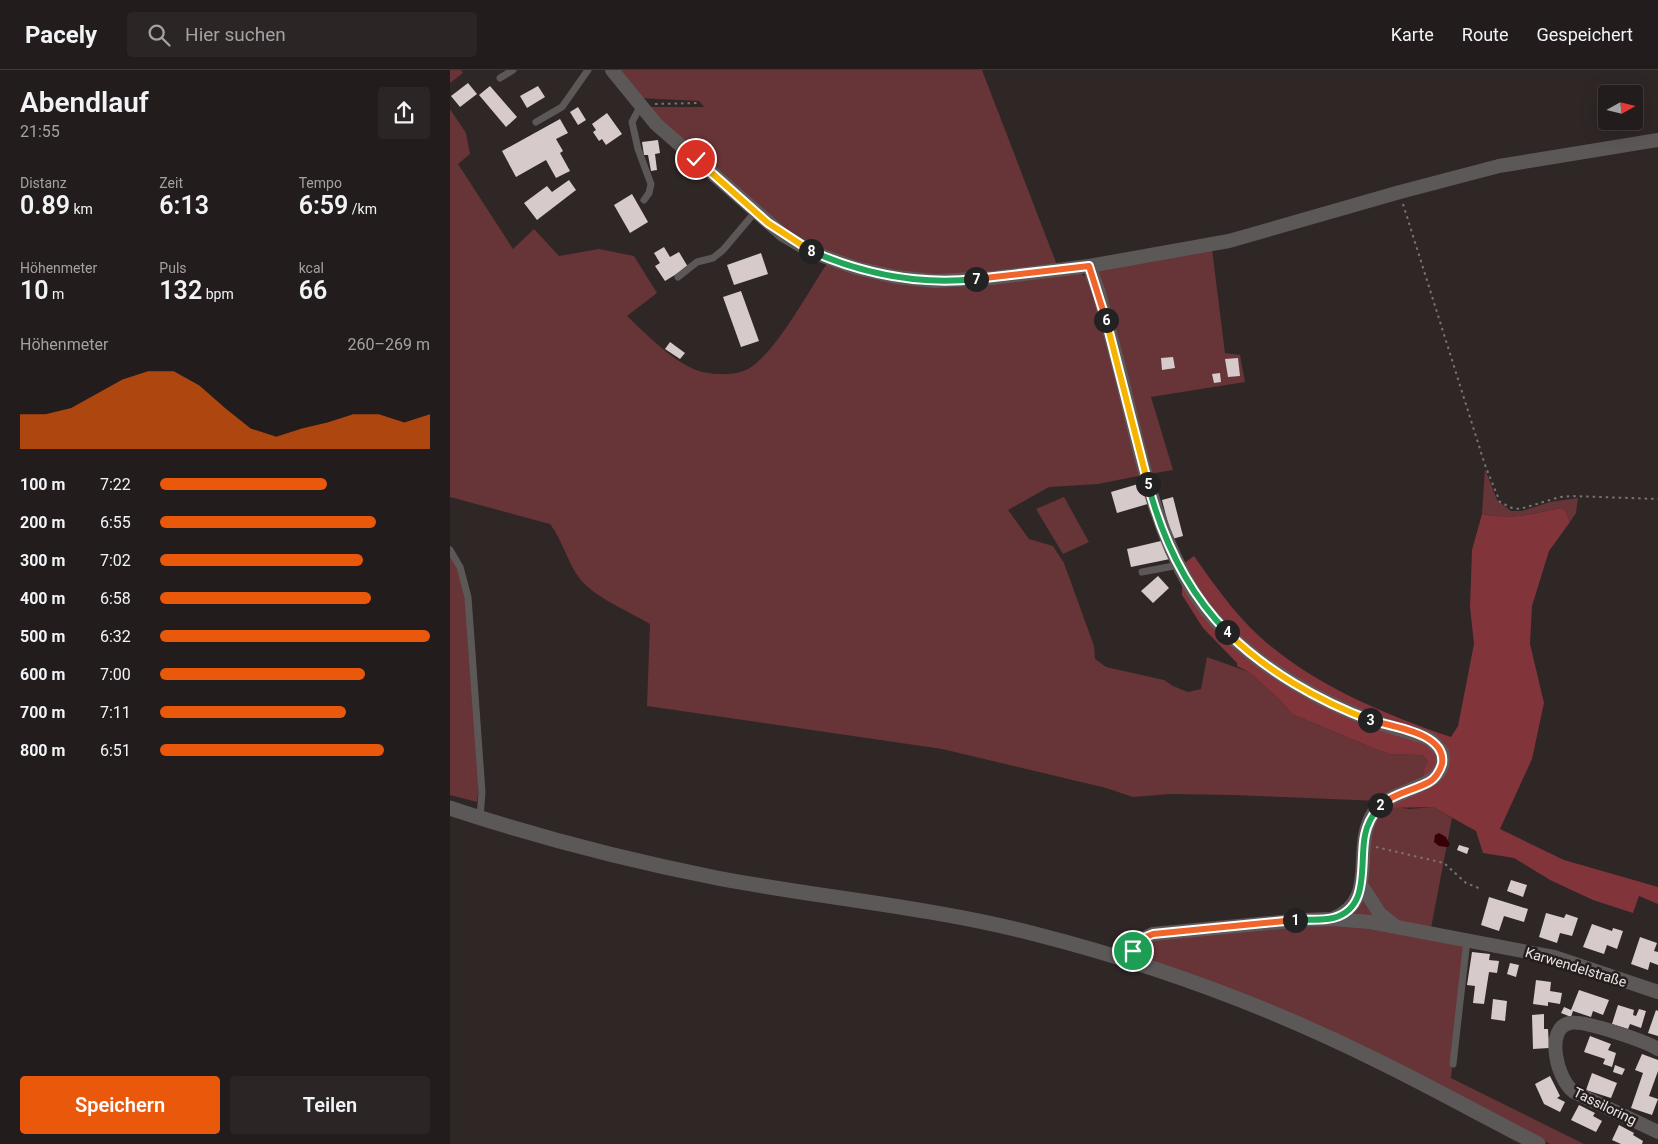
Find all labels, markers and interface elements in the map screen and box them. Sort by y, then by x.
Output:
search box [127,12,477,57]
text: Pacely [25,21,97,49]
icon: search [145,21,173,49]
text: Hier suchen [185,23,286,46]
text: Karte [1391,24,1434,45]
text: Route [1462,24,1509,45]
text: Gespeichert [1537,24,1633,45]
north arrow [1598,85,1642,130]
map controls [1598,85,1643,130]
text: Abendlauf [20,86,149,119]
button: share [378,87,430,139]
text: 21:55 [20,122,60,141]
pin [675,138,717,180]
icon: check [682,145,710,173]
text: Distanz [20,175,67,191]
text: Zeit [159,175,183,191]
text: Tempo [299,175,342,191]
text: 0.89 [20,191,70,220]
text: 6:13 [159,191,209,220]
text: 6:59 [299,191,348,220]
text: km [70,201,93,217]
text: /km [348,201,377,217]
pin: 8 [798,238,824,264]
text: 8 [807,243,816,259]
text: Höhenmeter [20,260,97,276]
text: Puls [159,260,187,276]
text: kcal [299,260,324,276]
pin: 7 [964,266,988,292]
text: 7 [972,271,981,287]
text: 10 [20,276,49,305]
text: 132 [159,276,202,305]
text: 66 [299,276,327,305]
text: m [49,286,64,302]
text: bpm [202,286,234,302]
pin: 6 [1094,308,1118,332]
text: 6 [1102,312,1111,328]
text: Höhenmeter [20,335,108,354]
text: 260–269 m [348,335,430,354]
pin: 5 [1136,472,1160,496]
text: 100 m [20,475,65,494]
text: 7:22 [100,475,131,494]
text: 5 [1144,476,1153,492]
text: 200 m [20,513,65,532]
text: 6:55 [100,513,131,532]
text: 300 m [20,551,65,570]
text: 7:02 [100,551,131,570]
text: 400 m [20,589,65,608]
text: 6:58 [100,589,131,608]
pin: 4 [1214,620,1240,644]
text: 4 [1223,624,1232,640]
text: 500 m [20,627,65,646]
text: 6:32 [100,627,131,646]
text: 600 m [20,665,65,684]
text: 7:00 [100,665,131,684]
text: 700 m [20,703,65,722]
text: 7:11 [100,703,131,722]
pin: 3 [1358,708,1382,732]
text: 3 [1366,712,1375,728]
text: 800 m [20,741,65,760]
text: 6:51 [100,741,131,760]
pin: 2 [1368,792,1392,818]
text: 2 [1376,797,1385,813]
pin: 1 [1282,908,1308,932]
text: 1 [1291,912,1300,928]
pin [1112,930,1154,972]
icon: arrive [1119,937,1147,965]
street label: Karwendelstraße [1523,944,1629,990]
button: Speichern [20,1076,220,1134]
button: Teilen [230,1076,430,1134]
street label: Tassiloring [1571,1084,1639,1128]

